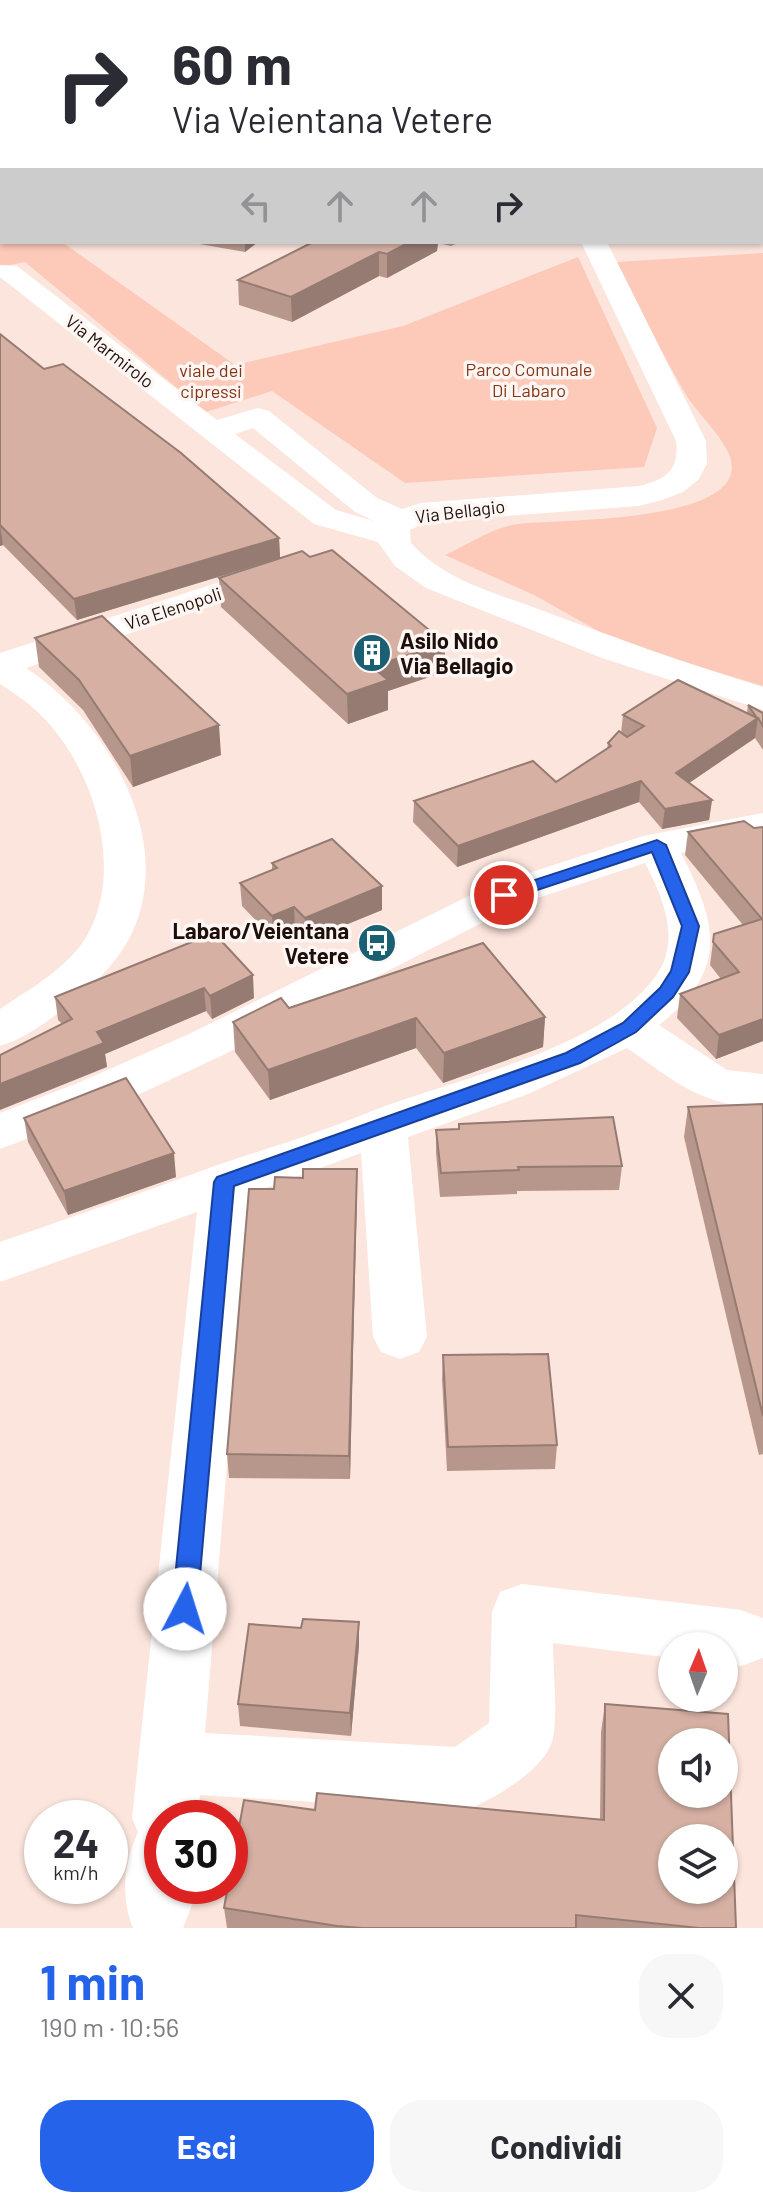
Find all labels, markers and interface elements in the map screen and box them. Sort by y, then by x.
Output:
text: 60 m [172,29,292,96]
icon: right [40,32,144,136]
text: Via Veientana Vetere [172,97,493,140]
icon: left [234,184,278,228]
icon: ahead [318,184,362,228]
icon: ahead [402,184,446,228]
icon: right [486,184,530,228]
street label: Via Marmirolo [61,310,159,392]
park label: Parco Comunale Di Labaro [466,358,592,401]
park label: viale dei cipressi [179,359,243,402]
street label: Via Bellagio [414,495,506,527]
street label: Via Elenopoli [122,582,224,634]
place label: Asilo Nido Via Bellagio [400,627,513,678]
building icon: Asilo Nido Via Bellagio [351,632,393,674]
pin [470,861,538,929]
icon: arrive [482,873,526,917]
place label: Labaro/Veientana Vetere [172,917,349,968]
bus stop icon: Labaro/Veientana Vetere [356,922,398,964]
position arrow [143,1567,227,1651]
north arrow [658,1632,738,1712]
map controls [658,1632,738,1904]
button: sound [658,1728,738,1808]
speed limit sign: 30 [144,1800,248,1904]
text: 24 [53,1818,99,1866]
button: layers [658,1824,738,1904]
text: km/h [53,1860,99,1884]
text: 1 min [40,1952,145,2010]
button: close [639,1954,723,2038]
text: 190 m · 10:56 [40,2011,179,2042]
button: Esci [40,2100,374,2192]
button: Condividi [390,2100,723,2192]

